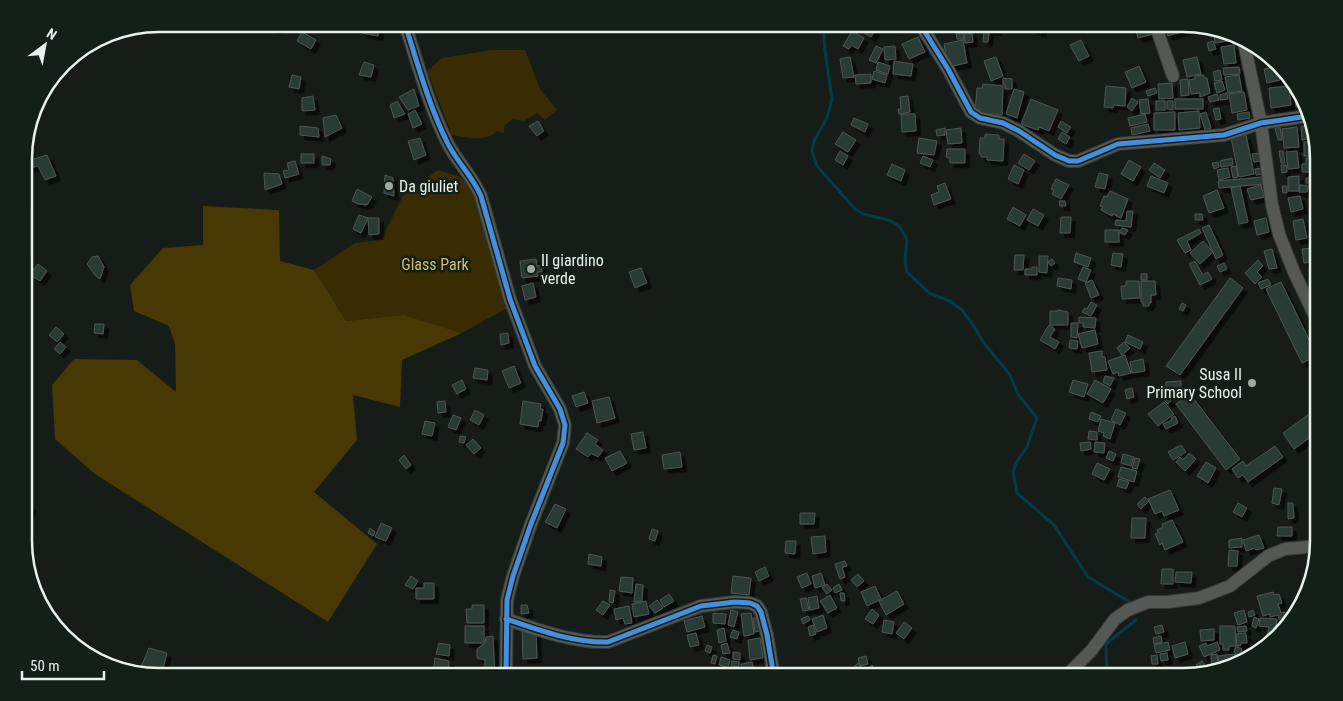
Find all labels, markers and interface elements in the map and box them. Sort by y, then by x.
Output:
north arrow [20,20,70,70]
text: N [44,25,60,43]
place label: Da giuliet [399,177,459,196]
marker: Da giuliet [383,180,395,192]
place label: Il giardino verde [541,251,604,288]
park label: Glass Park [401,255,470,274]
marker: Il giardino verde [525,263,537,275]
place label: Susa II Primary School [1146,365,1242,402]
marker: Susa II Primary School [1246,377,1258,389]
scale bar [22,648,105,680]
text: 50 m [30,657,60,675]

